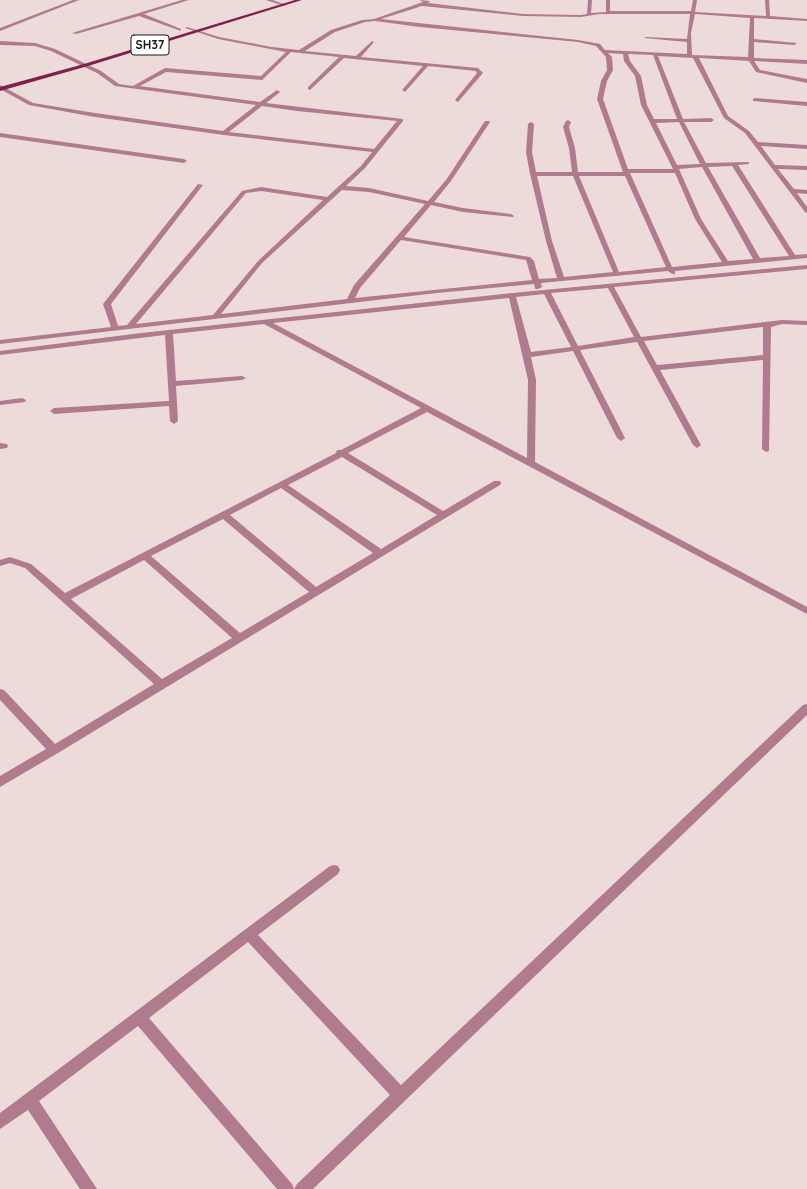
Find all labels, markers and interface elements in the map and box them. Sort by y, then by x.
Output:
road number: SH37 [131,35,169,55]

